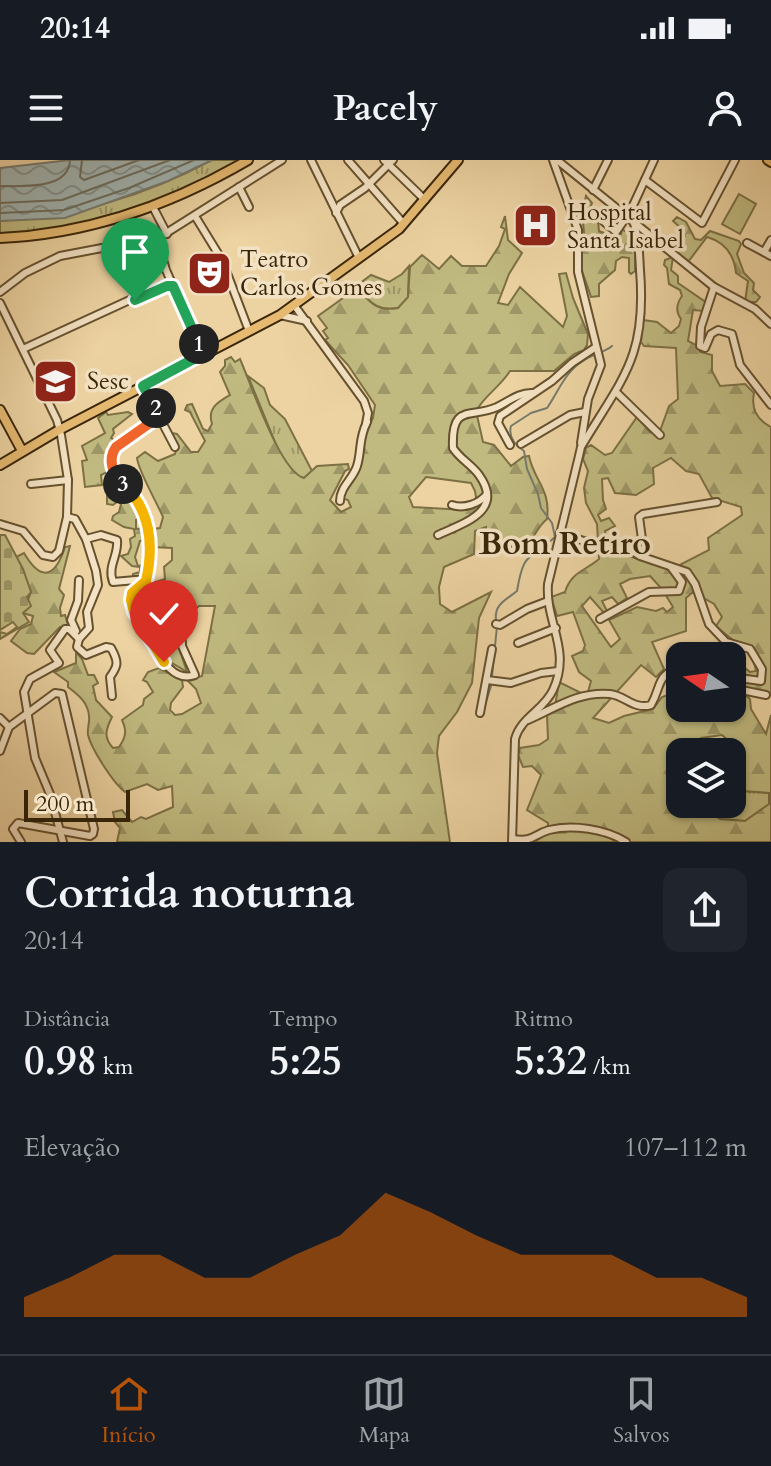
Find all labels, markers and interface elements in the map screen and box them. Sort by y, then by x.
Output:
text: 20:14 [40,8,110,49]
text: Pacely [333,84,438,133]
icon: menu [24,86,68,130]
icon: person [703,86,747,130]
place label: Hospital Santa Isabel [567,196,684,257]
hospital icon: Hospital Santa Isabel [512,202,560,250]
pin [101,218,169,300]
icon: arrive [113,230,157,274]
place label: Teatro Carlos Gomes [240,243,382,304]
theatre icon: Teatro Carlos Gomes [185,249,233,297]
pin: 1 [179,324,219,364]
text: 1 [193,329,205,359]
school or university icon: Sesc [32,357,80,405]
place label: Sesc [87,365,129,398]
pin: 2 [136,388,176,428]
text: 2 [150,393,162,423]
pin: 3 [103,464,143,504]
text: 3 [117,469,129,499]
district label: Bom Retiro [479,522,651,566]
pin [130,580,198,662]
icon: check [142,592,186,636]
north arrow [666,642,746,722]
map controls [666,642,746,818]
button: layers [666,738,746,818]
scale bar [24,786,130,822]
text: 200 m [36,789,94,819]
text: Corrida noturna [24,863,355,923]
button: share [663,868,747,952]
text: 20:14 [24,923,84,958]
text: Distância [24,1004,110,1034]
text: Tempo [269,1004,337,1034]
text: Ritmo [514,1004,573,1034]
text: 0.98 [24,1034,97,1089]
text: 5:25 [269,1034,342,1089]
text: 5:32 [514,1034,587,1089]
text: km [97,1052,133,1082]
text: /km [587,1052,631,1082]
text: Elevação [24,1130,120,1165]
text: 107–112 m [624,1130,747,1165]
tab: Início [101,1372,156,1450]
tab: Mapa [359,1372,410,1450]
tab: Salvos [613,1372,670,1450]

